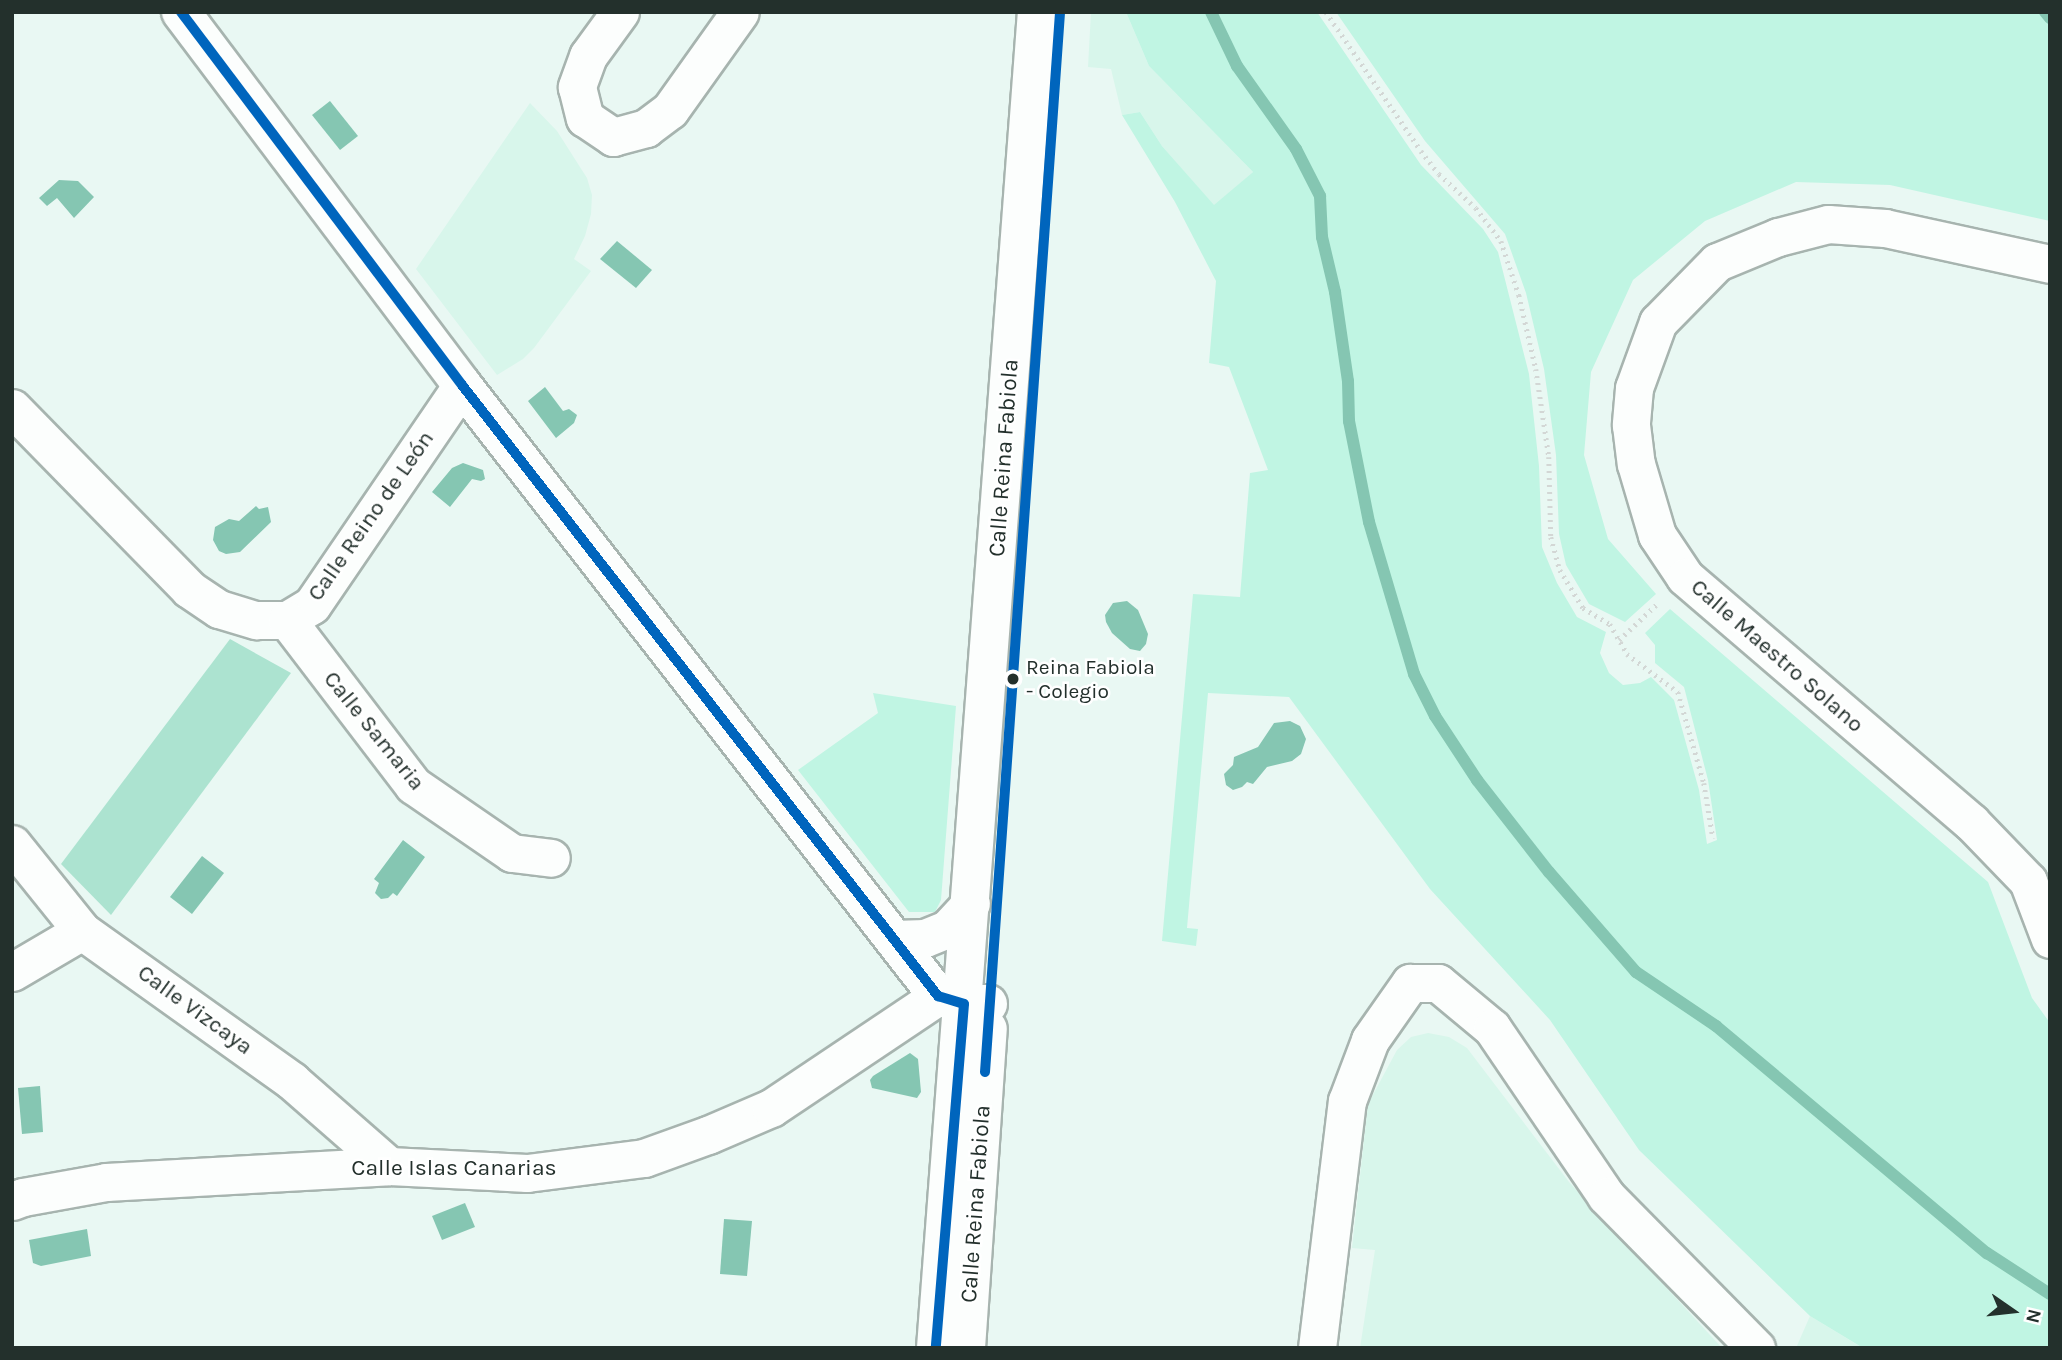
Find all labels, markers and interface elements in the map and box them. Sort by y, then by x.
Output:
street label: Calle Reina Fabiola [983,358,1025,558]
street label: Calle Reino de León [302,426,440,606]
street label: Calle Maestro Solano [1685,573,1869,739]
place label: Reina Fabiola - Colegio [1026,654,1155,704]
street label: Calle Samaria [317,666,431,796]
marker: Reina Fabiola - Colegio [1006,672,1020,686]
street label: Calle Vizcaya [132,959,258,1061]
street label: Calle Reina Fabiola [955,1104,997,1304]
street label: Calle Islas Canarias [351,1154,557,1182]
north arrow [1978,1276,2048,1346]
text: N [2021,1307,2046,1325]

